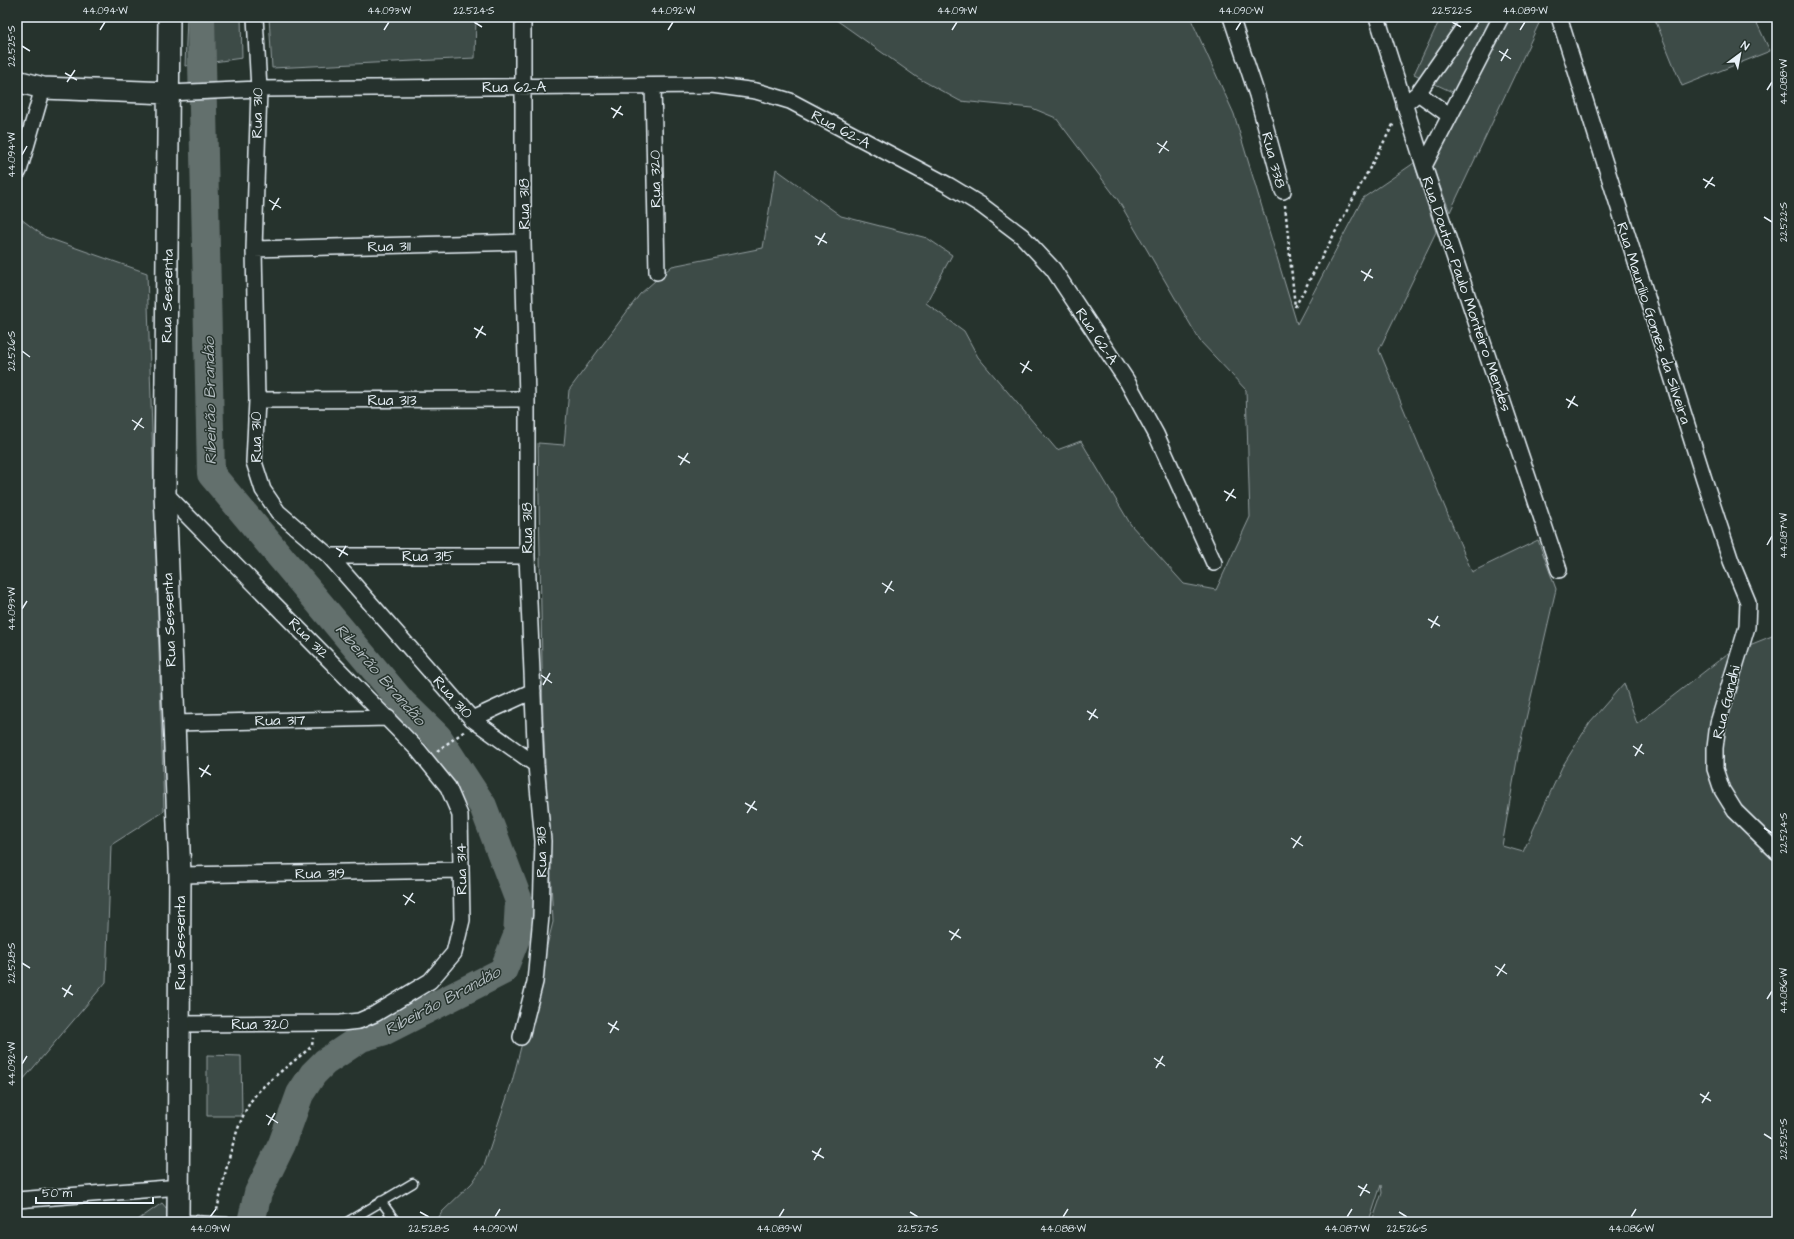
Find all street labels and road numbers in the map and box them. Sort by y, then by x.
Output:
street label: Rua 62-A [482,77,546,98]
street label: Rua 310 [247,87,268,139]
street label: Rua 62-A [807,105,874,154]
street label: Rua 338 [1256,130,1291,191]
street label: Rua 320 [644,149,667,208]
street label: Rua Doutor Paulo Monteiro Mendes [1416,174,1517,415]
street label: Rua 318 [514,178,535,230]
street label: Rua Maurílio Gomes da Silveira [1611,220,1696,427]
street label: Rua 311 [367,236,411,257]
street label: Rua Sessenta [156,248,179,343]
street label: Rua 62-A [1070,304,1123,369]
street label: Rua 313 [367,390,417,411]
street label: Rua 310 [246,411,267,462]
street label: Rua 318 [517,502,538,554]
street label: Rua 315 [402,546,454,567]
street label: Rua Sessenta [157,572,182,667]
street label: Rua 312 [284,613,334,664]
street label: Rua Gandhi [1707,663,1746,741]
street label: Rua 310 [428,671,478,724]
street label: Rua 317 [254,710,306,731]
street label: Rua 318 [531,826,552,878]
street label: Rua 314 [451,843,472,895]
street label: Rua 319 [295,863,345,884]
street label: Rua Sessenta [170,896,191,990]
street label: Rua 320 [231,1014,289,1035]

